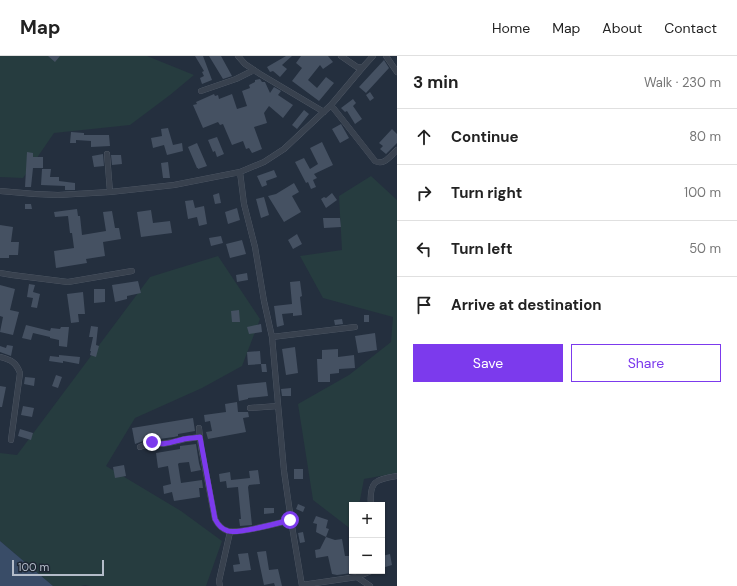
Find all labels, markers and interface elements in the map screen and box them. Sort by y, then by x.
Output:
text: Map [20,15,60,40]
text: Home [492,19,530,37]
text: Map [552,19,580,37]
text: About [602,19,642,37]
text: Contact [664,19,717,37]
text: 3 min [413,71,458,93]
text: Walk · 230 m [644,74,721,91]
icon: ahead [413,126,435,148]
text: Continue [451,127,519,147]
text: 80 m [689,128,721,145]
icon: right [413,182,435,204]
text: Turn right [451,183,522,203]
text: 100 m [684,184,721,201]
icon: left [413,238,435,260]
text: Turn left [451,239,512,259]
text: 50 m [689,240,721,257]
icon: arrive [413,294,435,316]
text: Arrive at destination [451,295,602,315]
button: Save [413,344,563,382]
button: Share [571,344,721,382]
route end [143,433,161,451]
map controls [349,502,385,574]
button: + [349,502,385,538]
route start [281,511,299,529]
button: − [349,538,385,574]
scale bar [12,558,104,577]
text: 100 m [18,560,49,574]

